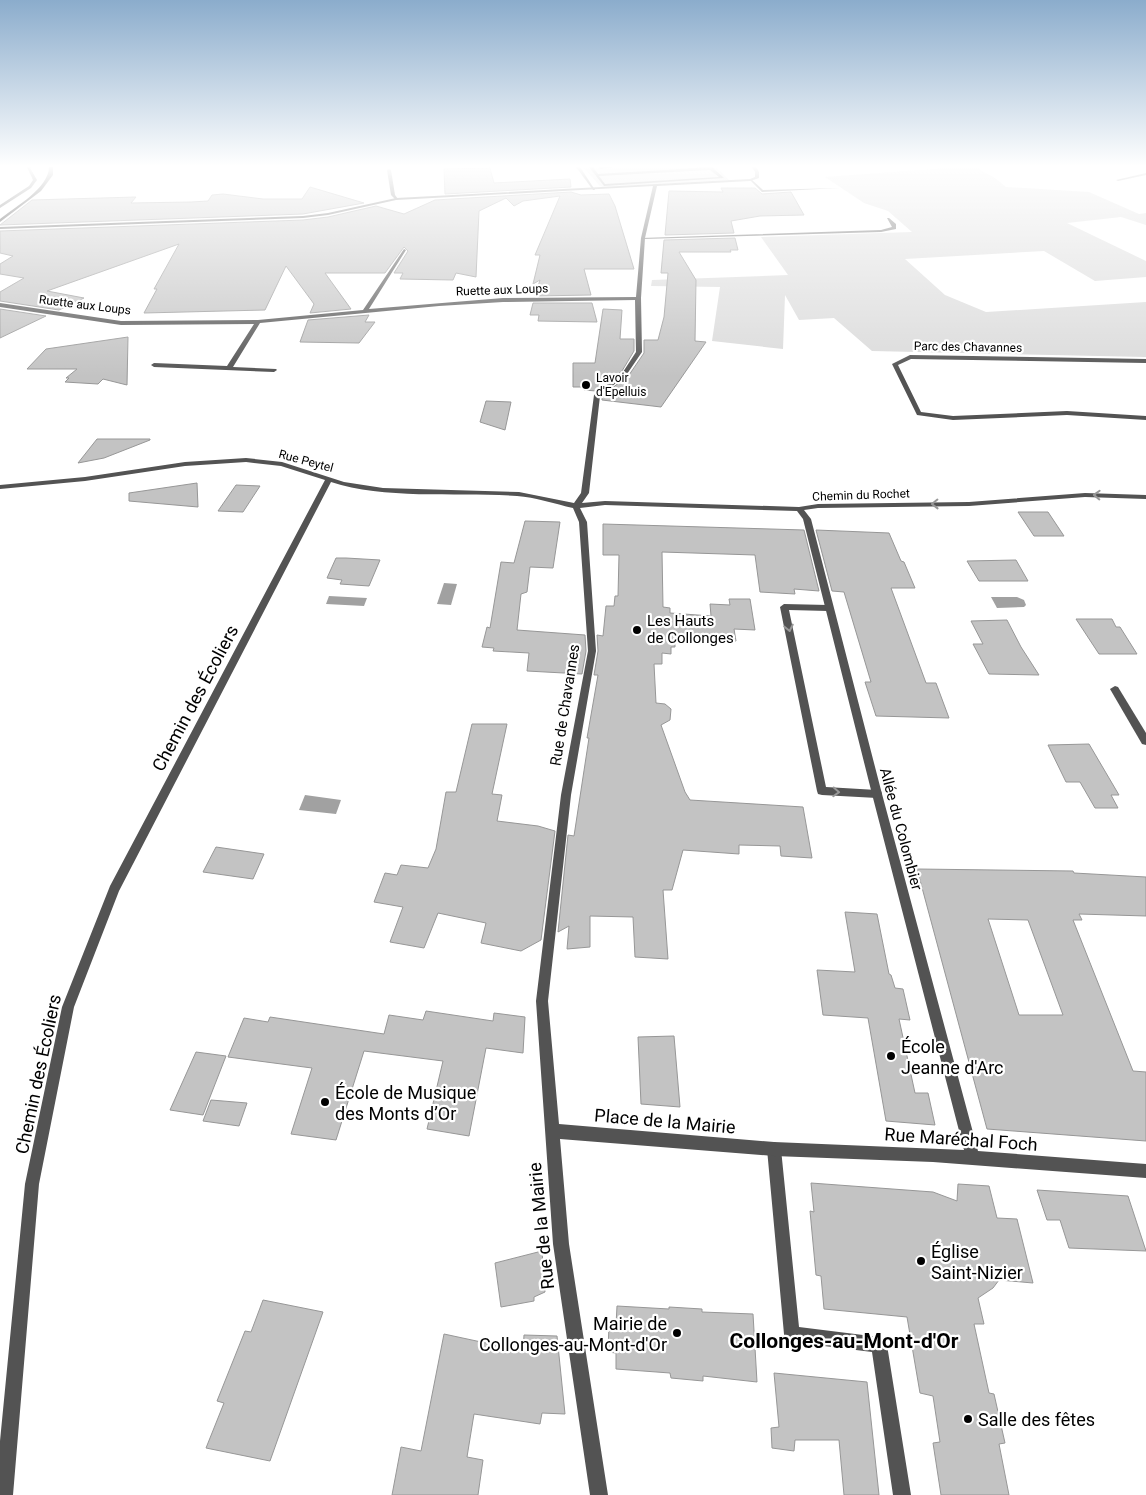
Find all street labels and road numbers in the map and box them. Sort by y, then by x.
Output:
street label: Ruette aux Loups [456,281,548,299]
street label: Ruette aux Loups [38,292,132,318]
street label: Parc des Chavannes [914,339,1022,355]
street label: Rue Peytel [277,447,335,475]
street label: Chemin du Rochet [812,486,910,504]
street label: Chemin des Écoliers [148,621,242,775]
street label: Rue de Chavannes [546,643,584,767]
street label: Allée du Colombier [876,766,926,892]
street label: Chemin des Écoliers [11,992,65,1156]
street label: Place de la Mairie [594,1104,736,1138]
street label: Rue Maréchal Foch [884,1123,1038,1155]
street label: Rue de la Mairie [524,1161,558,1291]

